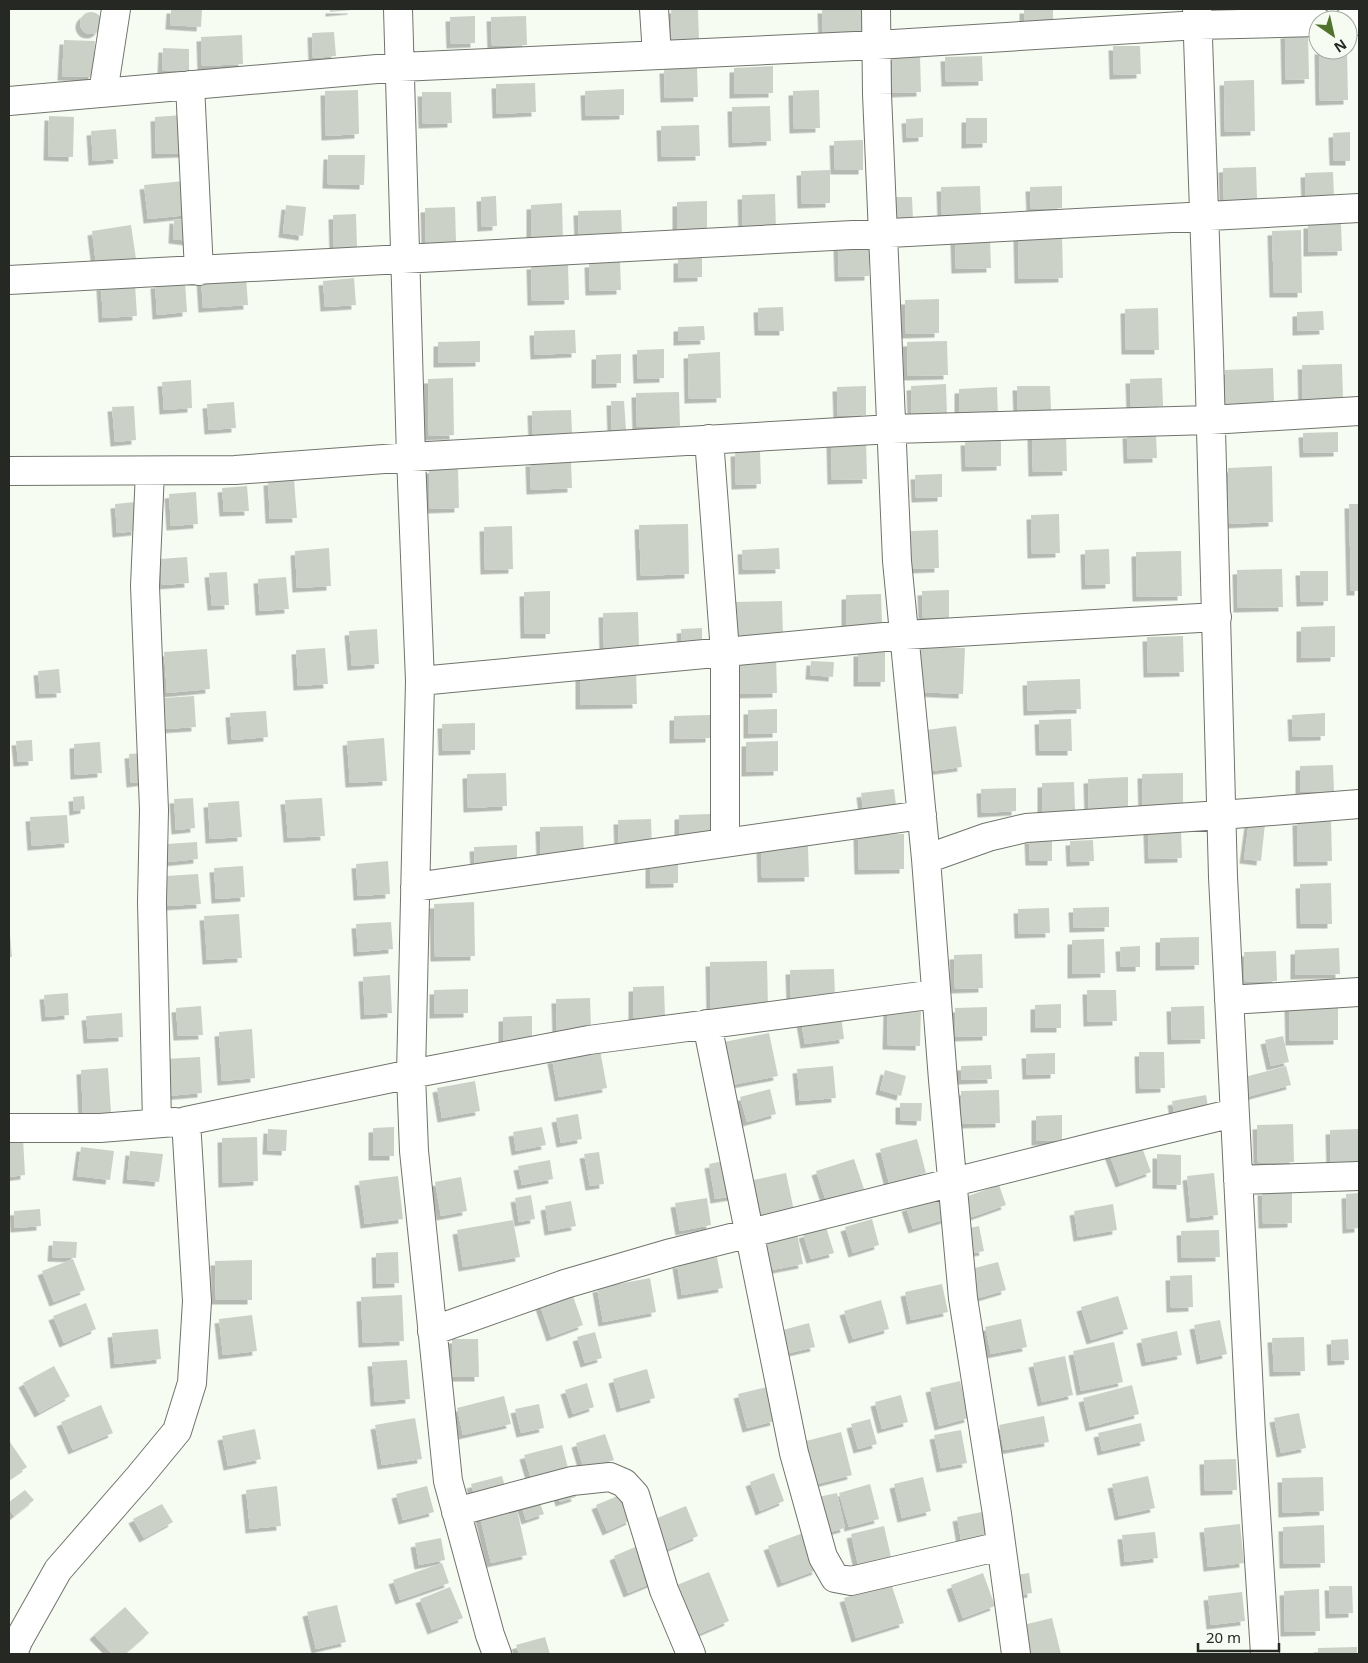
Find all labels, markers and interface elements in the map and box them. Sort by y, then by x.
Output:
north arrow [1308,10,1358,60]
text: N [1331,35,1351,57]
scale bar [1198,1620,1279,1652]
text: 20 m [1206,1627,1241,1647]

